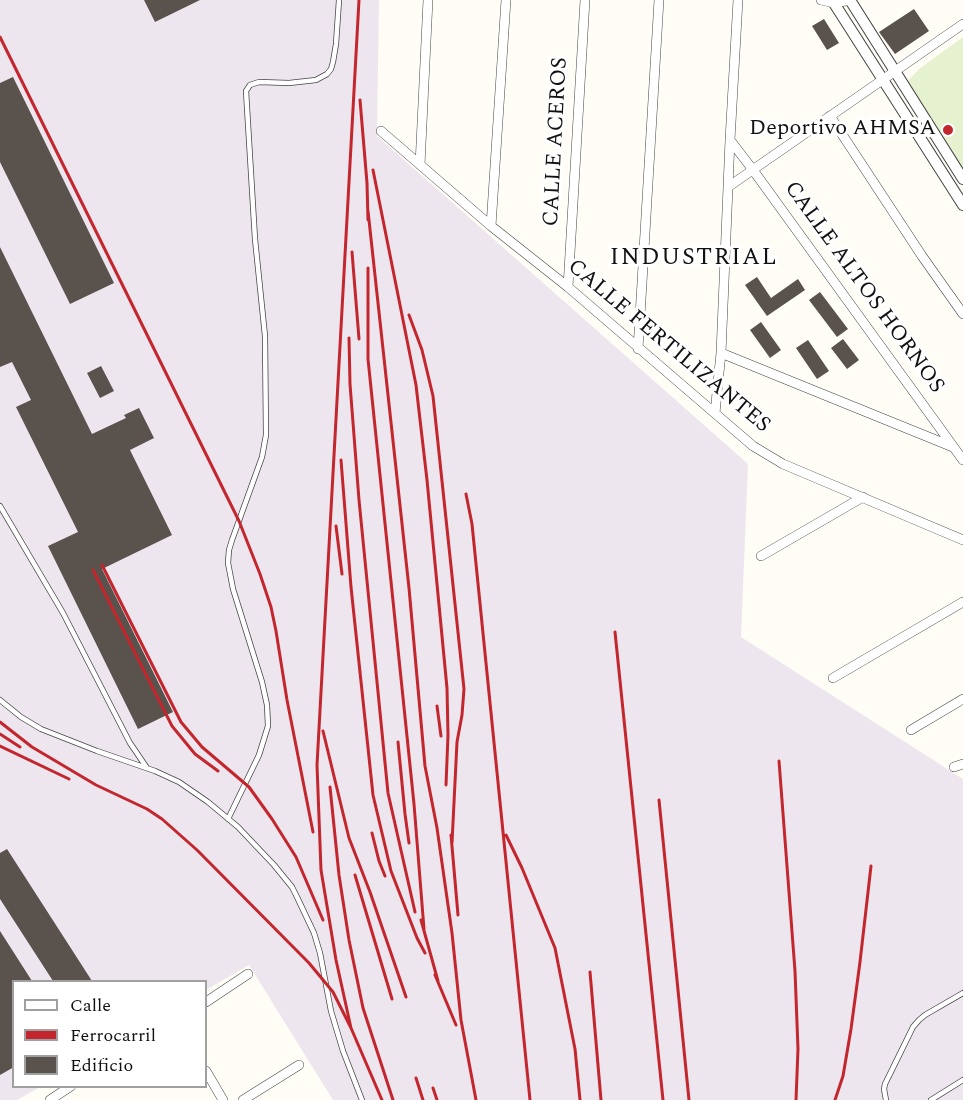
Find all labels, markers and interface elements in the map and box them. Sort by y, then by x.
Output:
street label: CALLE ACEROS [539,57,575,227]
place label: Deportivo AHMSA [749,117,936,143]
marker: Deportivo AHMSA [941,123,955,137]
street label: CALLE ALTOS HORNOS [777,177,949,399]
district label: INDUSTRIAL [610,245,778,273]
street label: CALLE FERTILIZANTES [561,255,775,439]
legend [12,980,207,1088]
text: Calle [70,992,111,1019]
text: Ferrocarril [70,1022,156,1049]
text: Edificio [70,1052,133,1079]

